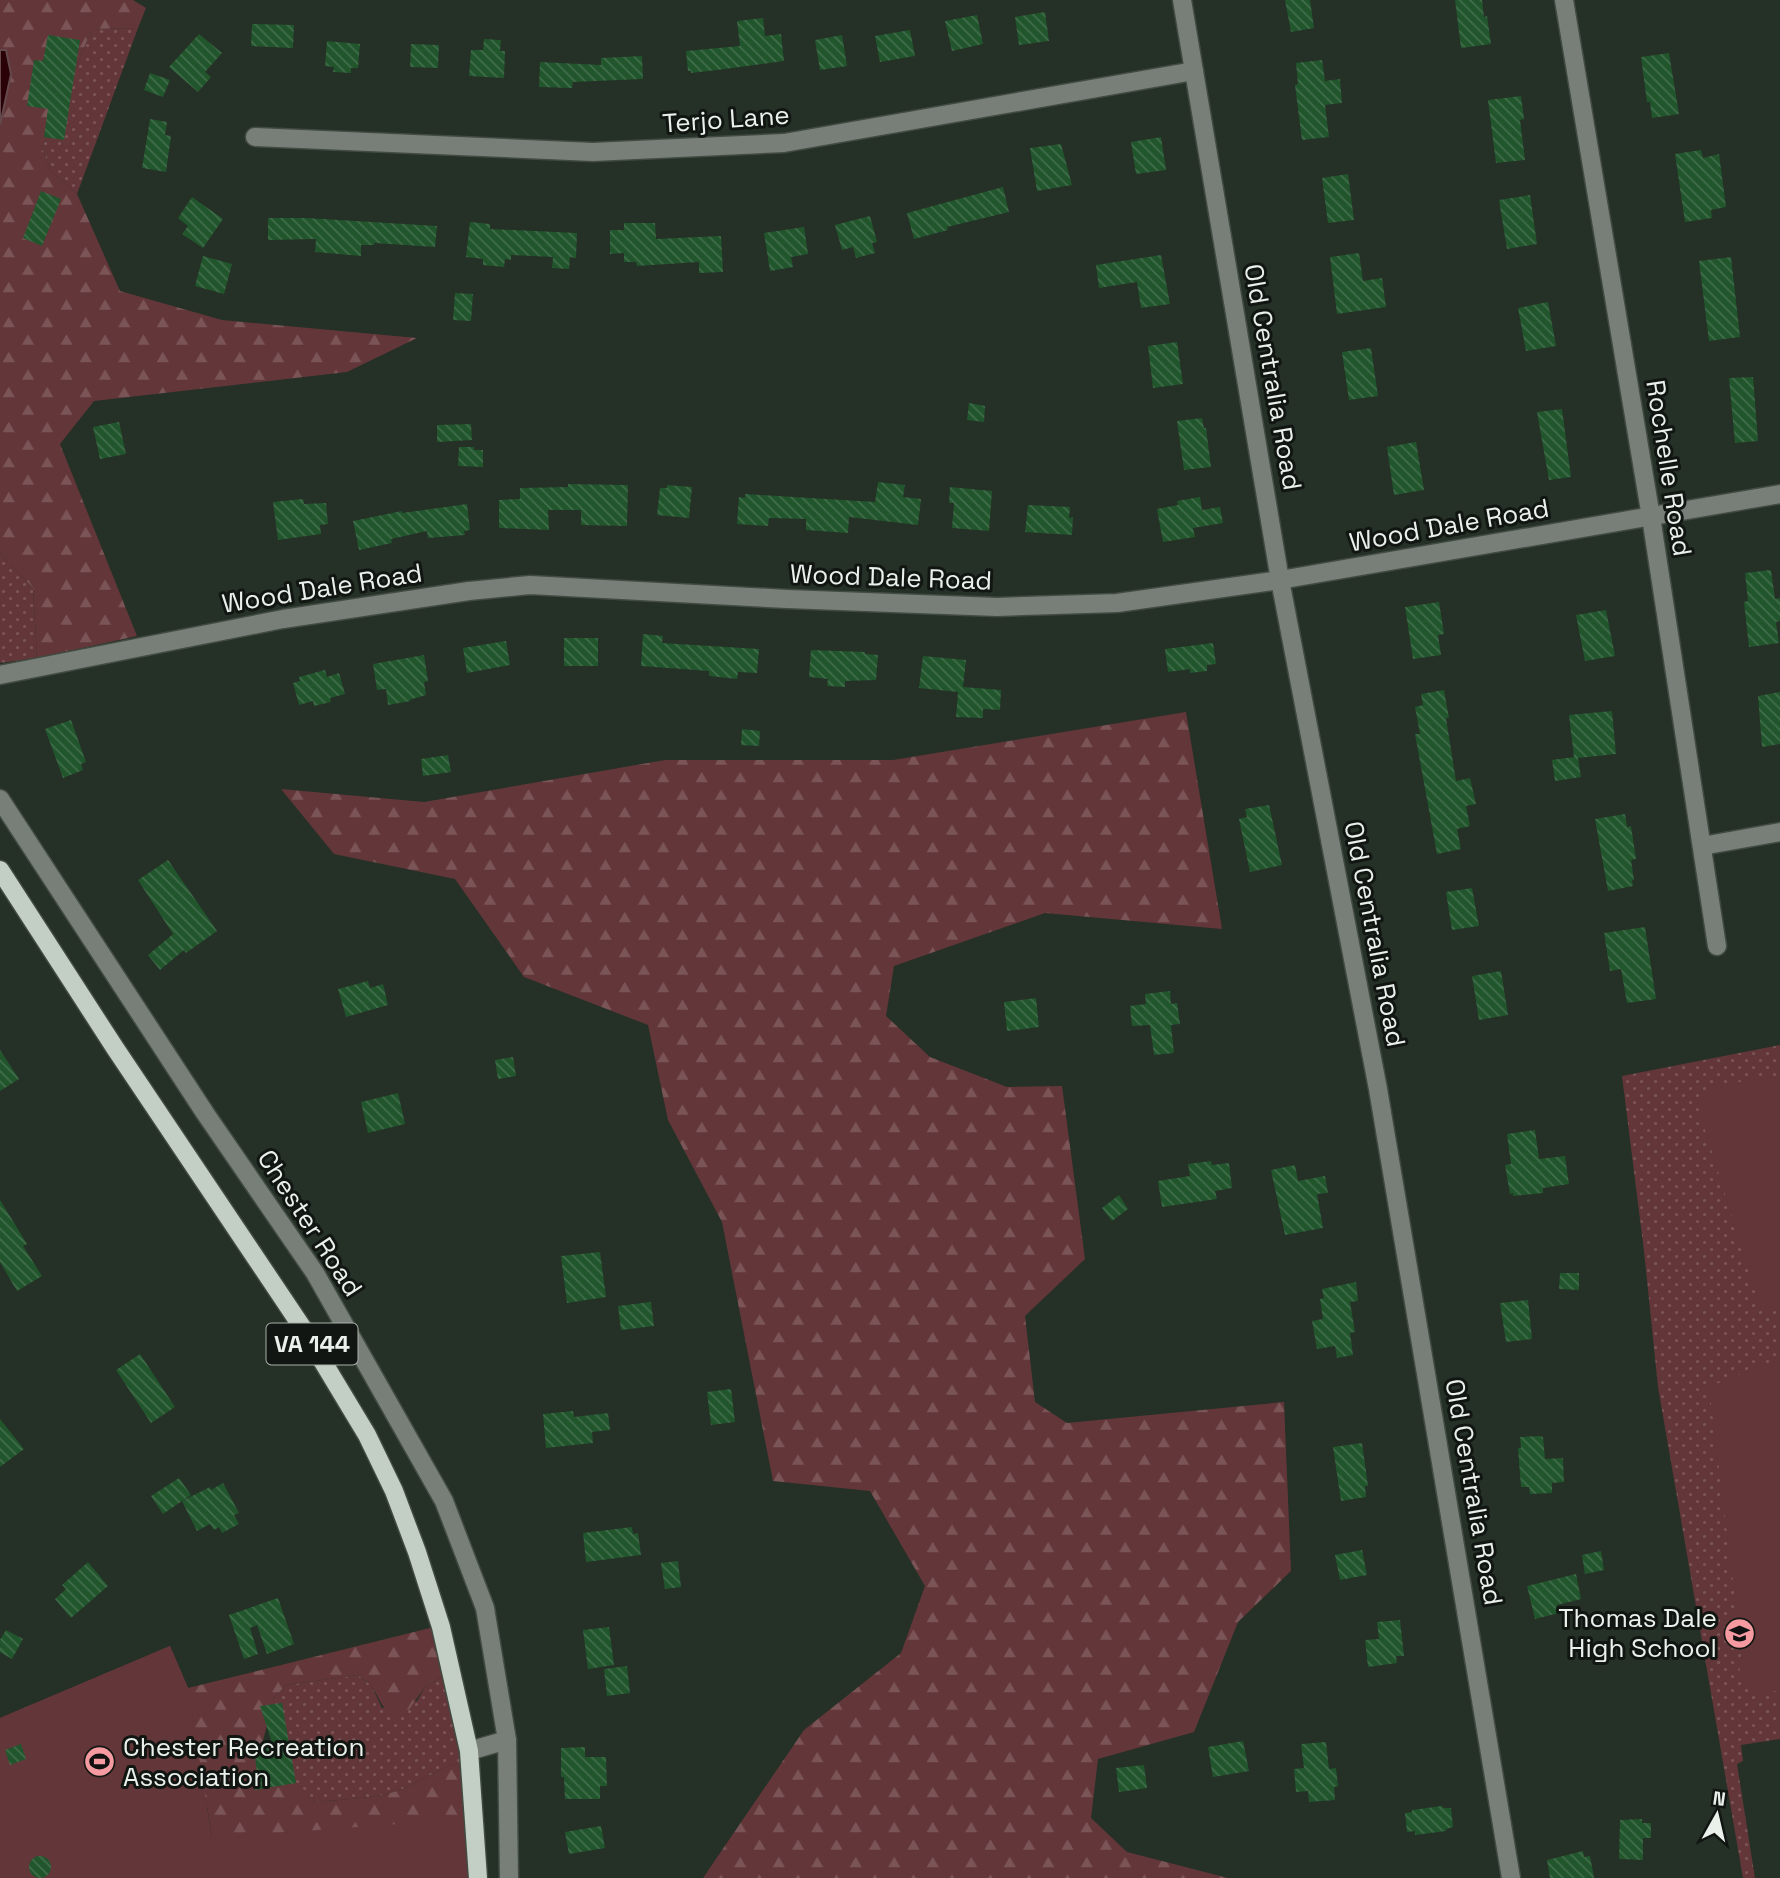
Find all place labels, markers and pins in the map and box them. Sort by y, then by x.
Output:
place label: Thomas Dale High School [1558,1601,1717,1665]
school or university icon: Thomas Dale High School [1723,1616,1757,1650]
place label: Chester Recreation Association [123,1730,364,1794]
sports icon: Chester Recreation Association [83,1745,117,1779]

